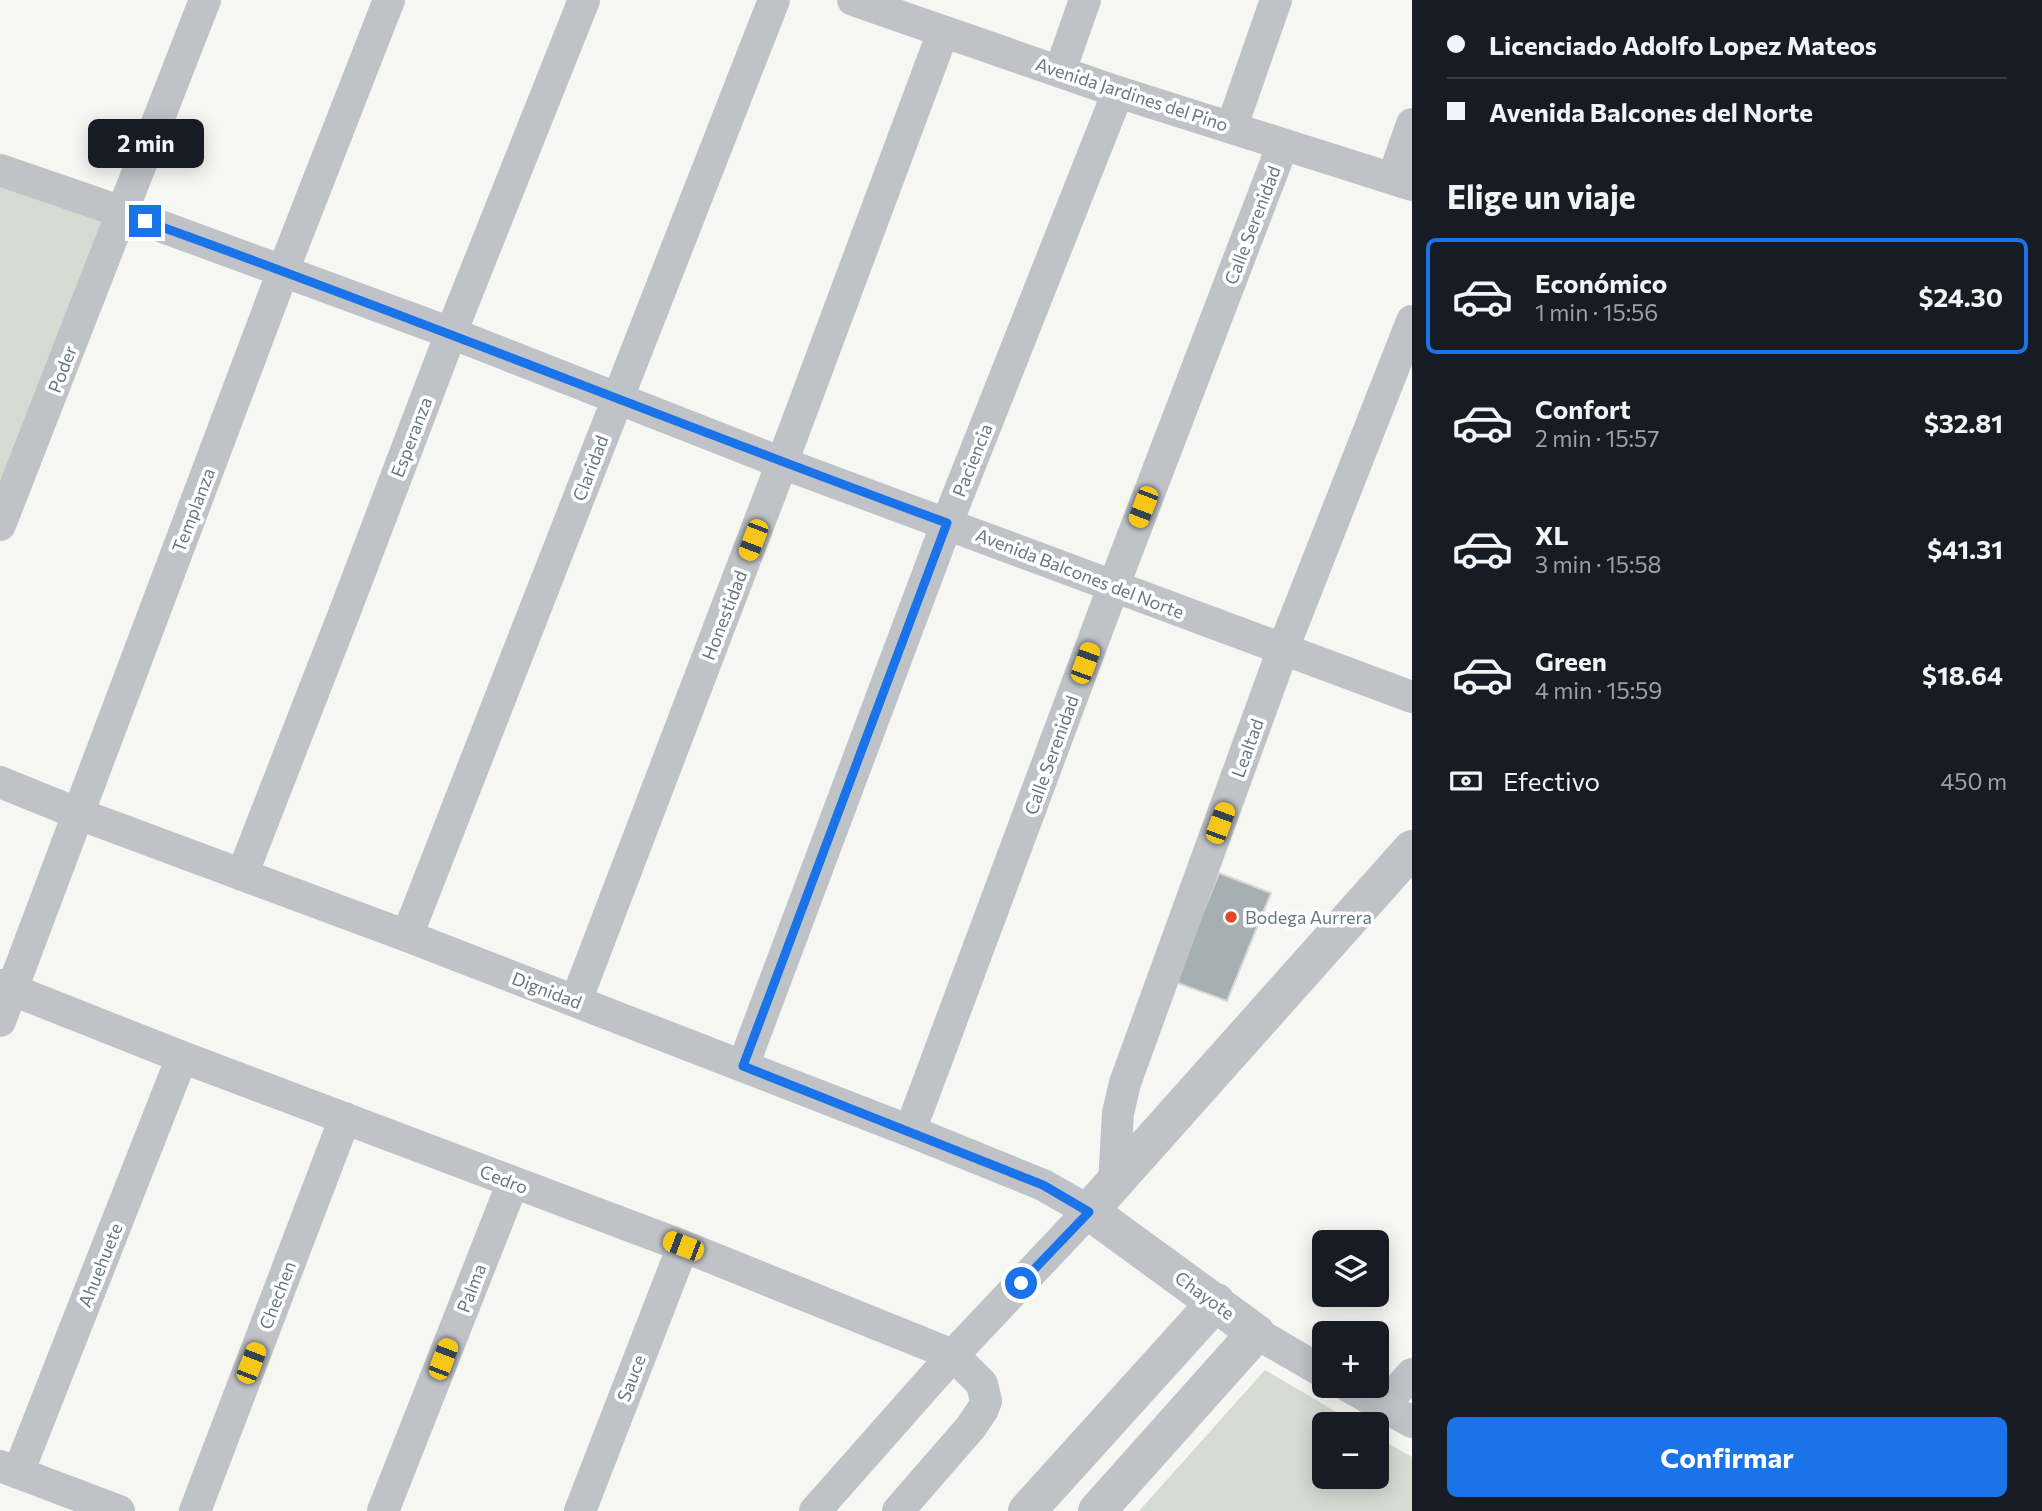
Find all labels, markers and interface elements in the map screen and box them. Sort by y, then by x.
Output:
text: Licenciado Adolfo Lopez Mateos [1489,29,1877,60]
street label: Avenida Jardines del Pino [1033,52,1231,136]
text: Avenida Balcones del Norte [1489,96,1813,127]
callout: 2 min [87,120,203,168]
text: 2 min [117,129,175,157]
street label: Calle Serenidad [1219,163,1285,287]
text: Elige un viaje [1447,176,1636,216]
route end [129,205,161,237]
icon: car [1451,265,1514,328]
text: Económico [1535,267,1667,298]
text: $24.30 [1918,281,2003,312]
text: 1 min · 15:56 [1535,298,1658,326]
street label: Poder [43,342,81,396]
icon: car [1451,391,1514,454]
text: Confort [1535,393,1631,424]
street label: Esperanza [386,394,436,480]
text: $32.81 [1924,407,2003,438]
street label: Paciencia [947,420,997,500]
text: 2 min · 15:57 [1535,424,1659,452]
street label: Claridad [567,432,613,504]
street label: Templanza [167,465,219,555]
car [1126,484,1161,530]
car [736,517,771,563]
icon: car [1451,517,1514,580]
text: XL [1535,519,1569,550]
street label: Avenida Balcones del Norte [973,523,1187,623]
text: $41.31 [1927,533,2003,564]
text: 3 min · 15:58 [1535,550,1662,578]
street label: Honestidad [697,567,751,663]
car [1068,640,1103,686]
icon: car [1451,643,1514,706]
text: Green [1535,645,1607,676]
text: $18.64 [1922,659,2003,690]
text: 4 min · 15:59 [1535,676,1662,704]
street label: Calle Serenidad [1019,692,1083,818]
street label: Lealtad [1226,716,1268,780]
icon: cash [1447,762,1485,800]
text: Efectivo [1503,765,1600,796]
text: 450 m [1941,767,2007,795]
car [1203,800,1238,846]
place label: Bodega Aurrera [1245,906,1372,928]
marker: Bodega Aurrera [1223,909,1239,925]
street label: Dignidad [509,967,585,1013]
street label: Cedro [477,1160,531,1198]
street label: Ahuehuete [73,1220,127,1310]
car [660,1229,707,1263]
map controls [1312,1230,1389,1489]
button: layers [1312,1230,1389,1307]
street label: Chechen [254,1258,300,1332]
street label: Palma [452,1261,490,1315]
street label: Chayote [1171,1266,1239,1324]
route start [1005,1267,1037,1299]
button: + [1312,1321,1389,1398]
car [426,1336,461,1382]
car [234,1340,269,1386]
street label: Sauce [612,1351,650,1405]
button: − [1312,1412,1389,1489]
button: Confirmar [1447,1417,2007,1497]

